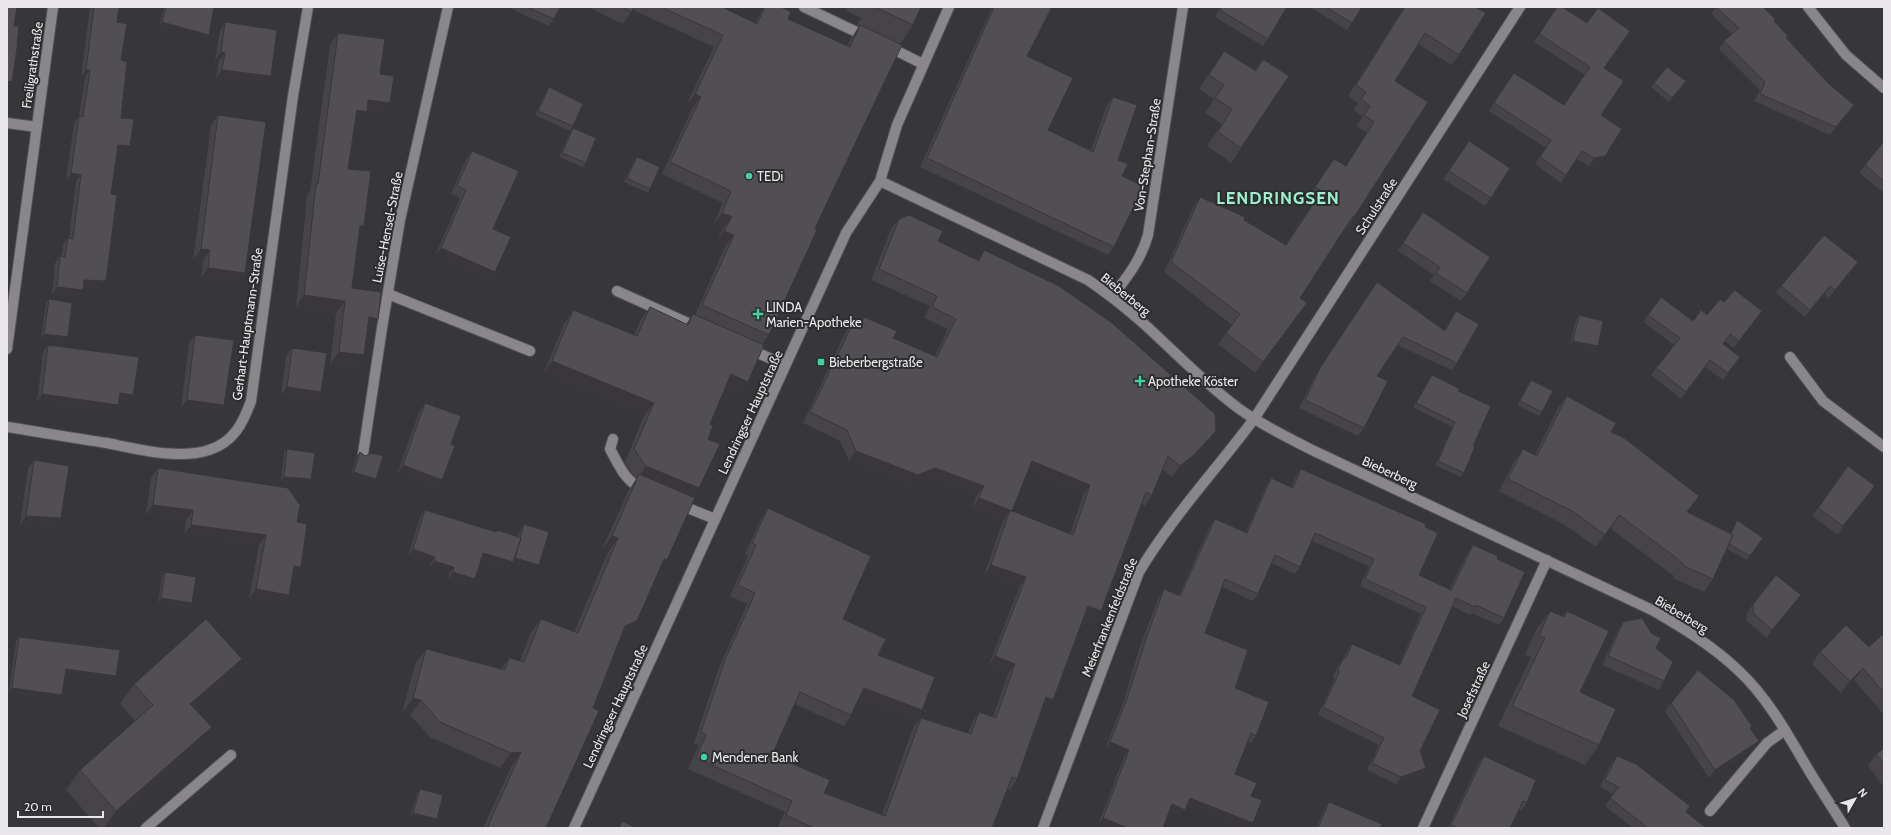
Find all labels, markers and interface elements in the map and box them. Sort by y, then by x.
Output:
street label: Freiligrathstraße [18,20,46,109]
street label: Von-Stephan-Straße [1130,97,1164,213]
place label: TEDi [757,168,783,184]
street label: Luise-Hensel-Straße [368,170,406,284]
marker: TEDi [744,171,754,181]
street label: Schulstraße [1352,174,1400,237]
district label: LENDRINGSEN [1216,188,1340,208]
street label: Gerhart-Hauptmann-Straße [228,246,266,401]
street label: Bieberberg [1098,269,1155,319]
place label: LINDA Marien-Apotheke [766,299,862,330]
marker: LINDA Marien-Apotheke [753,309,763,319]
street label: Lendringser Hauptstraße [714,347,786,477]
place label: Bieberbergstraße [829,354,923,370]
marker: Bieberbergstraße [816,357,826,367]
place label: Apotheke Köster [1148,373,1239,389]
marker: Apotheke Köster [1135,376,1145,386]
street label: Bieberberg [1360,452,1421,492]
street label: Meierfrankenfeldstraße [1078,555,1140,679]
street label: Bieberberg [1652,592,1712,636]
street label: Lendringser Hauptstraße [579,641,651,771]
street label: Josefstraße [1452,658,1493,721]
place label: Mendener Bank [712,749,798,765]
marker: Mendener Bank [699,752,709,762]
north arrow [1835,779,1875,819]
text: N [1855,785,1871,800]
scale bar [18,793,103,819]
text: 20 m [24,799,52,814]

